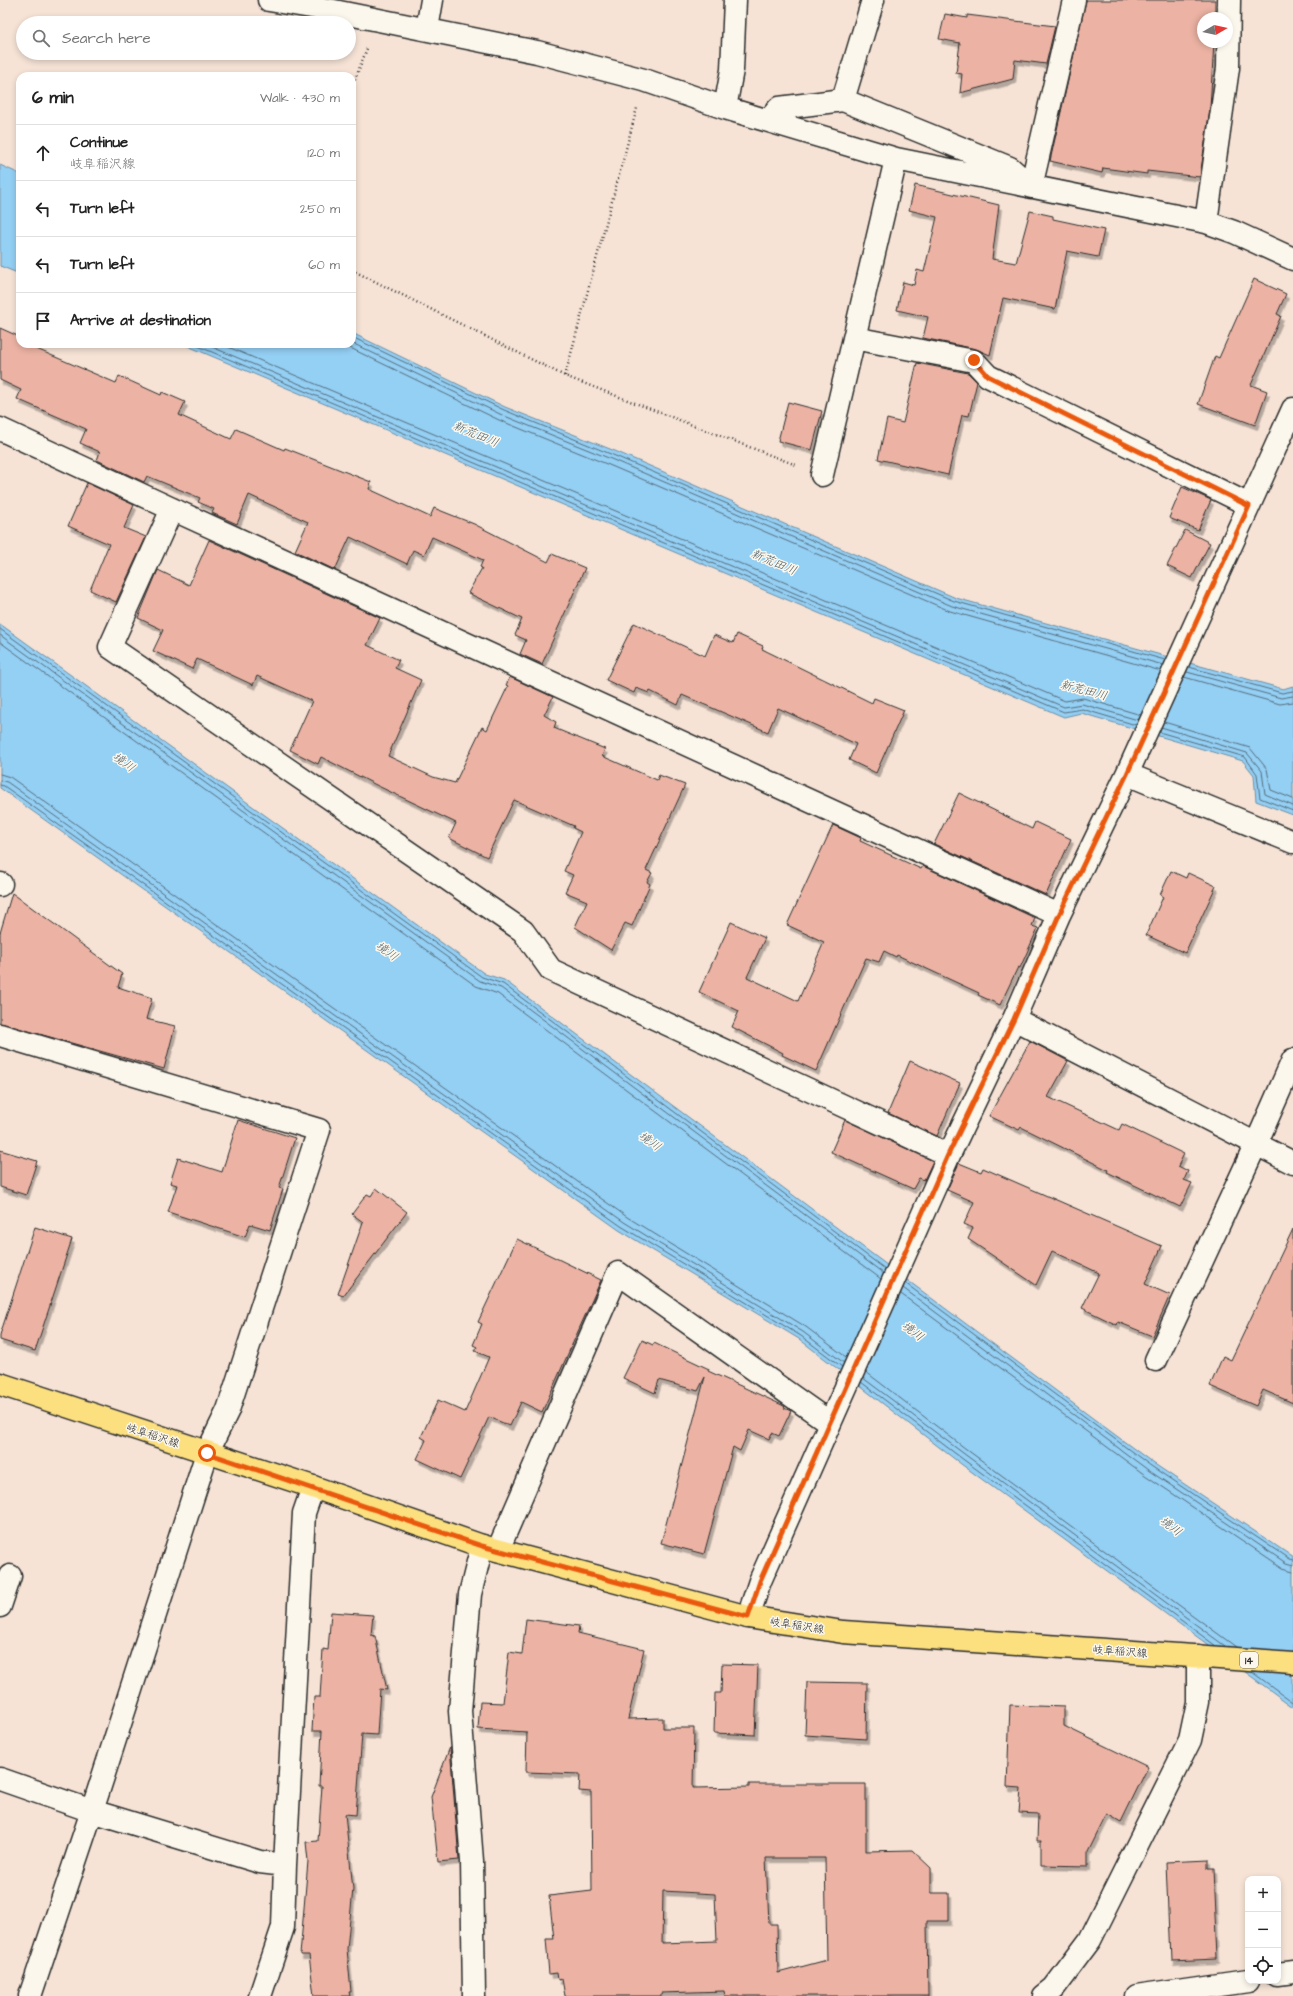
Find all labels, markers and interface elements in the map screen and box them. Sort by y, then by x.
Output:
north arrow [1197,12,1233,48]
search box [16,16,356,60]
icon: search [30,27,52,49]
text: Search here [62,28,151,49]
text: 6 min [32,86,74,110]
text: Walk · 430 m [260,89,340,107]
text: Continue [70,132,128,153]
icon: ahead [32,142,54,164]
text: 120 m [307,144,340,162]
text: 岐阜稲沢線 [70,155,135,173]
icon: left [32,198,54,220]
text: Turn left [70,198,134,219]
text: 250 m [300,200,340,218]
icon: left [32,254,54,276]
text: Turn left [70,254,134,275]
text: 60 m [308,256,340,274]
icon: arrive [32,310,54,332]
text: Arrive at destination [70,310,211,331]
route end [965,351,983,369]
water label: 新荒田川 [450,417,501,452]
water label: 新荒田川 [748,545,799,580]
water label: 新荒田川 [1058,676,1109,705]
water label: 境川 [109,748,138,776]
water label: 境川 [372,937,401,965]
water label: 境川 [635,1127,664,1155]
water label: 境川 [898,1317,927,1345]
street label: 岐阜稲沢線 [124,1420,181,1451]
route start [198,1444,216,1462]
water label: 境川 [1156,1512,1185,1540]
street label: 岐阜稲沢線 [769,1614,825,1637]
street label: 岐阜稲沢線 [1092,1642,1148,1661]
road number: 14 [1240,1652,1258,1668]
map controls [1245,1876,1281,1984]
button: + [1245,1876,1281,1912]
button: − [1245,1912,1281,1948]
button: locate [1245,1948,1281,1984]

